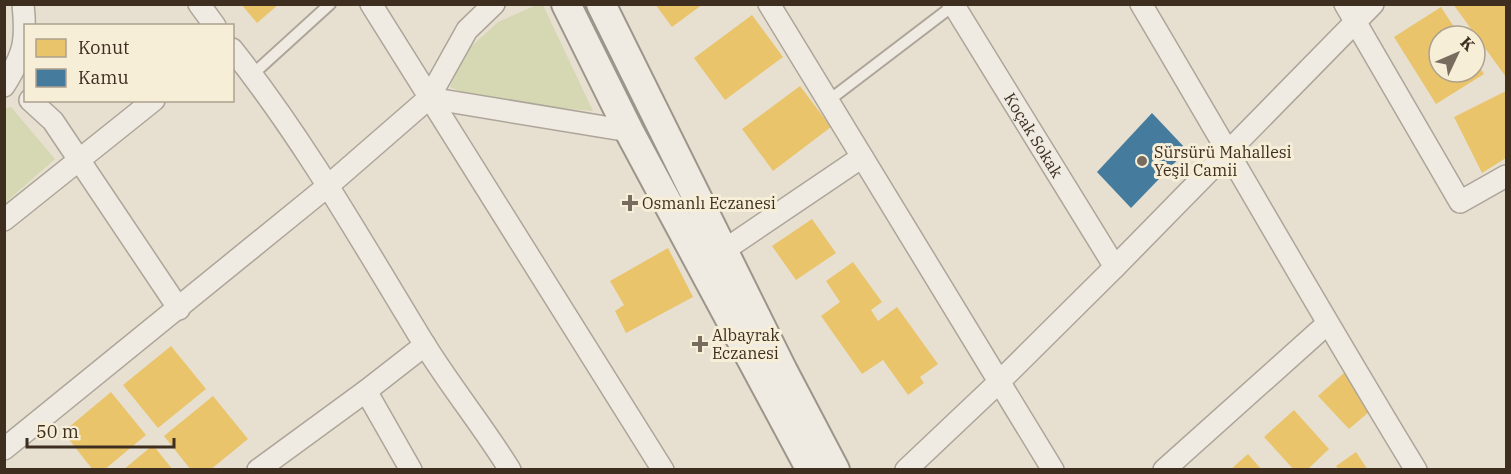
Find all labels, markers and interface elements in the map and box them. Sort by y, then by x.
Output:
legend [24,24,234,102]
north arrow [1427,24,1487,84]
text: K [1456,32,1480,55]
text: Konut [78,36,129,59]
text: Kamu [78,66,129,89]
street label: Koçak Sokak [1000,89,1068,182]
place label: Sürsürü Mahallesi Yeşil Camii [1154,142,1292,180]
marker: Sürsürü Mahallesi Yeşil Camii [1135,154,1149,168]
place label: Osmanlı Eczanesi [642,193,776,213]
marker: Osmanlı Eczanesi [623,196,637,210]
place label: Albayrak Eczanesi [712,325,780,363]
marker: Albayrak Eczanesi [693,337,707,351]
scale bar [27,411,174,449]
text: 50 m [36,420,79,443]

